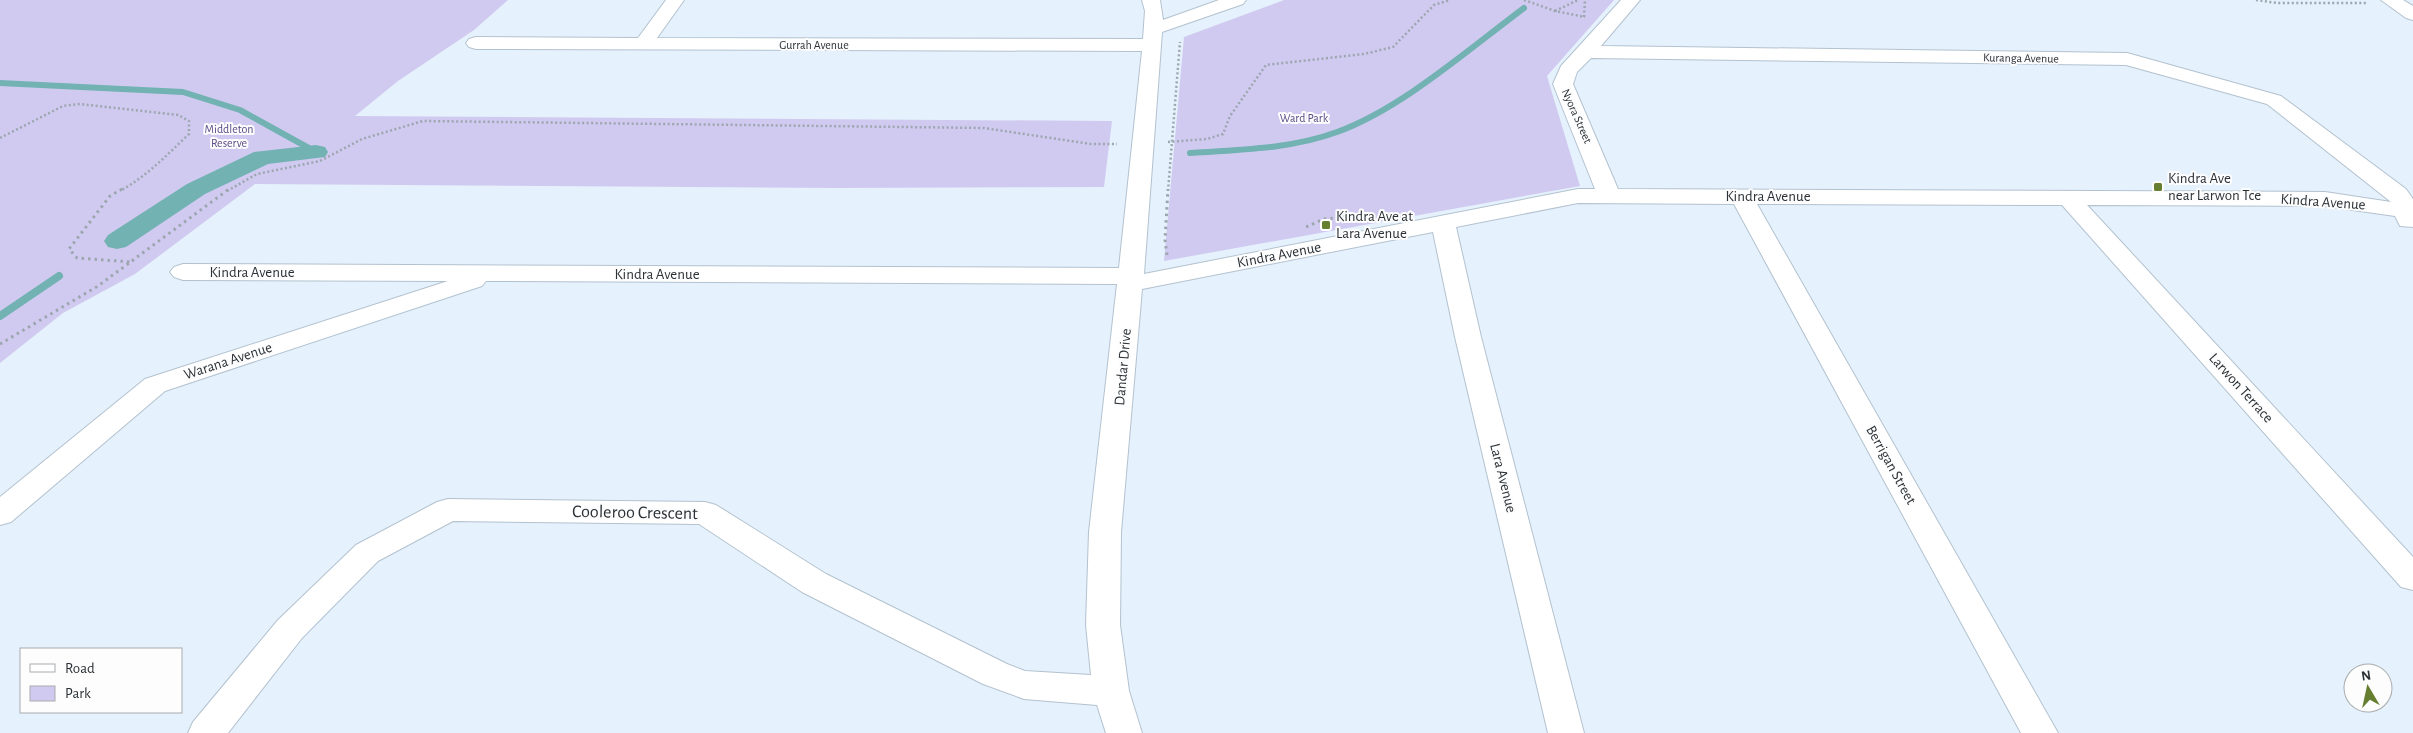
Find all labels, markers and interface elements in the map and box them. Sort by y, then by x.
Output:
street label: Gurrah Avenue [779,39,849,51]
street label: Kuranga Avenue [1983,51,2059,65]
street label: Nyora Street [1559,87,1594,146]
park label: Ward Park [1280,112,1329,124]
park label: Middleton Reserve [205,123,253,149]
place label: Kindra Ave near Larwon Tce [2168,171,2261,203]
marker: Kindra Ave near Larwon Tce [2152,181,2164,193]
street label: Kindra Avenue [1725,189,1811,204]
street label: Kindra Avenue [2280,192,2366,212]
place label: Kindra Ave at Lara Avenue [1336,209,1413,241]
marker: Kindra Ave at Lara Avenue [1320,219,1332,231]
street label: Kindra Avenue [1236,239,1322,270]
street label: Kindra Avenue [209,265,295,280]
street label: Kindra Avenue [614,267,700,282]
street label: Dandar Drive [1112,328,1134,406]
street label: Warana Avenue [182,340,274,382]
street label: Larwon Terrace [2206,350,2276,426]
street label: Berrigan Street [1863,423,1919,507]
street label: Lara Avenue [1487,442,1519,514]
street label: Cooleroo Crescent [572,503,698,523]
legend [20,648,182,713]
text: Road [65,661,95,676]
north arrow [2343,663,2393,713]
text: N [2360,668,2372,684]
text: Park [65,686,91,701]

